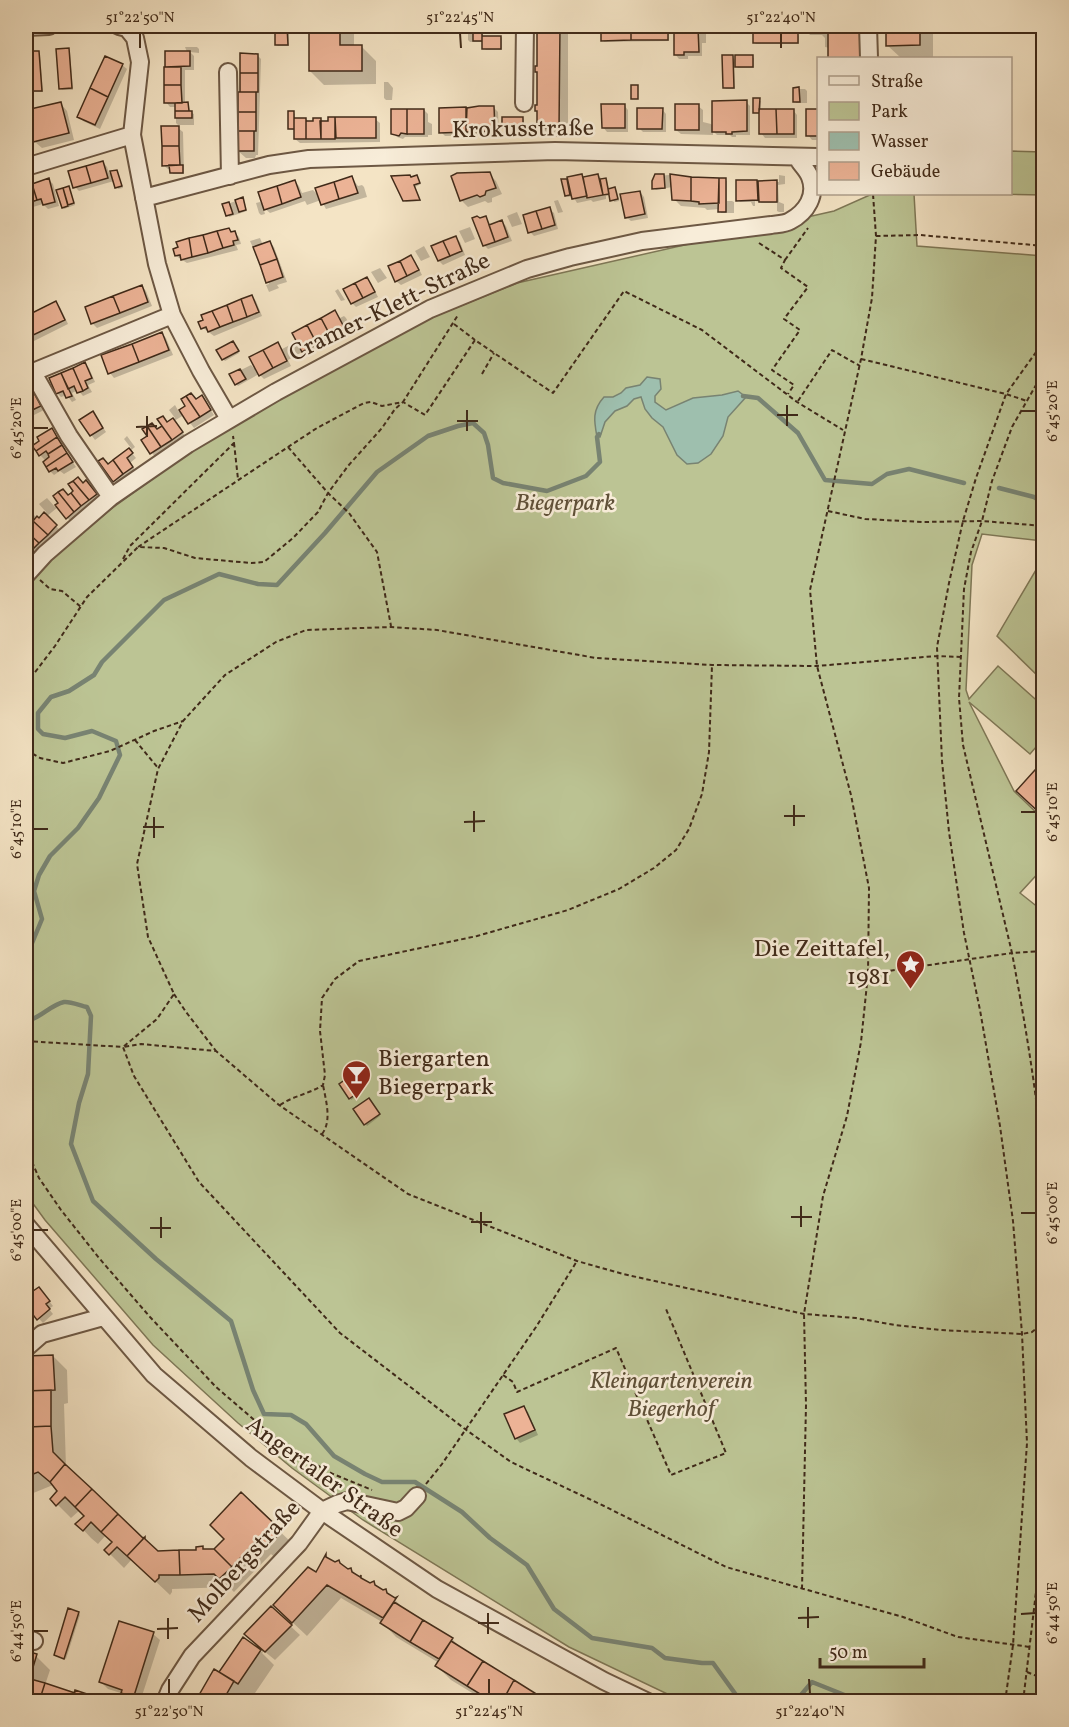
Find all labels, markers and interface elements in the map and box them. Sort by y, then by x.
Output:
text: 51°22'50"N [105,8,175,29]
text: 51°22'45"N [426,8,494,29]
text: 51°22'40"N [746,8,816,29]
legend [817,57,1012,195]
text: Straße [871,70,923,95]
text: Park [871,100,908,125]
street label: Krokusstraße [452,112,594,148]
text: Wasser [871,130,929,155]
text: Gebäude [871,160,940,185]
street label: Cramer-Klett-Straße [284,244,496,372]
text: 6°45'20"E [1043,380,1064,442]
text: 6°45'20"E [7,397,28,459]
park label: Biegerpark [515,487,615,521]
text: 6°45'10"E [1043,782,1064,842]
text: 6°45'10"E [7,799,28,859]
place label: Die Zeittafel, 1981 [754,933,890,995]
place icon: Die Zeittafel, 1981 [895,948,927,990]
place label: Biergarten Biegerpark [378,1043,494,1105]
bar icon: Biergarten Biegerpark [341,1058,373,1100]
text: 6°45'00"E [1043,1182,1064,1244]
text: 6°45'00"E [7,1199,28,1261]
park label: Kleingartenverein Biegerhof [589,1365,753,1427]
street label: Angertaler Straße [238,1409,410,1547]
street label: Molbergstraße [181,1493,309,1631]
text: 6°44'50"E [1043,1582,1064,1644]
text: 6°44'50"E [7,1600,28,1662]
scale bar [820,1631,924,1669]
text: 50 m [829,1641,868,1666]
text: 51°22'50"N [134,1702,204,1723]
text: 51°22'45"N [455,1702,523,1723]
text: 51°22'40"N [775,1702,845,1723]

